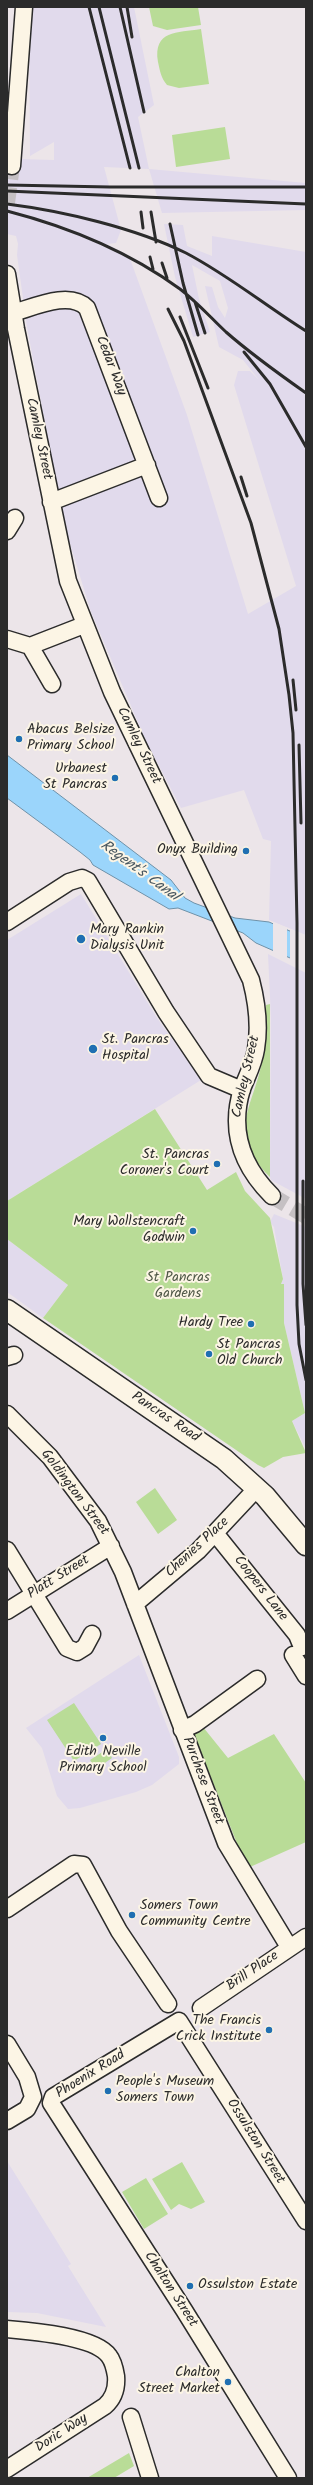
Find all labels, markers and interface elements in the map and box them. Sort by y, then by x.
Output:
street label: Cedar Way [91,334,129,398]
street label: Camley Street [21,396,55,482]
street label: Camley Street [112,705,164,787]
place label: Abacus Belsize Primary School [27,723,114,756]
marker: Abacus Belsize Primary School [14,734,24,744]
place label: Urbanest St Pancras [44,762,107,794]
marker: Urbanest St Pancras [110,773,120,783]
water label: Regent's Canal [96,838,182,906]
place label: Onyx Building [157,843,238,859]
marker: Onyx Building [241,846,251,856]
place label: Mary Rankin Dialysis Unit [90,923,164,956]
marker: Mary Rankin Dialysis Unit [75,933,87,945]
place label: St. Pancras Hospital [102,1033,169,1066]
street label: Camley Street [229,1034,265,1120]
marker: St. Pancras Hospital [87,1043,99,1055]
place label: St. Pancras Coroner's Court [120,1148,209,1180]
marker: St. Pancras Coroner's Court [212,1159,222,1169]
place label: Mary Wollstencraft Godwin [73,1215,185,1248]
marker: Mary Wollstencraft Godwin [188,1226,198,1236]
park label: St Pancras Gardens [146,1271,210,1304]
place label: Hardy Tree [179,1316,243,1332]
marker: Hardy Tree [246,1319,256,1329]
place label: St Pancras Old Church [217,1338,283,1370]
marker: St Pancras Old Church [204,1349,214,1359]
street label: Pancras Road [128,1389,202,1447]
street label: Goldington Street [36,1447,112,1539]
street label: Chenies Place [163,1514,233,1582]
street label: Platt Street [25,1552,93,1604]
street label: Coopers Lane [229,1553,291,1625]
marker: Edith Neville Primary School [98,1733,108,1743]
street label: Purchese Street [178,1735,226,1827]
place label: Edith Neville Primary School [59,1745,147,1778]
place label: Somers Town Community Centre [140,1899,251,1932]
marker: Somers Town Community Centre [127,1910,137,1920]
street label: Brill Place [224,1948,282,1996]
place label: The Francis Crick Institute [176,2014,261,2046]
marker: The Francis Crick Institute [264,2025,274,2035]
street label: Phoenix Road [53,2047,129,2103]
place label: People's Museum Somers Town [116,2075,214,2108]
marker: People's Museum Somers Town [103,2086,113,2096]
street label: Ossulston Street [222,2096,288,2188]
street label: Chalton Street [139,2249,201,2331]
place label: Ossulston Estate [198,2278,297,2294]
marker: Ossulston Estate [185,2281,195,2291]
place label: Chalton Street Market [138,2366,220,2398]
marker: Chalton Street Market [223,2377,233,2387]
street label: Doric Way [33,2411,91,2457]

